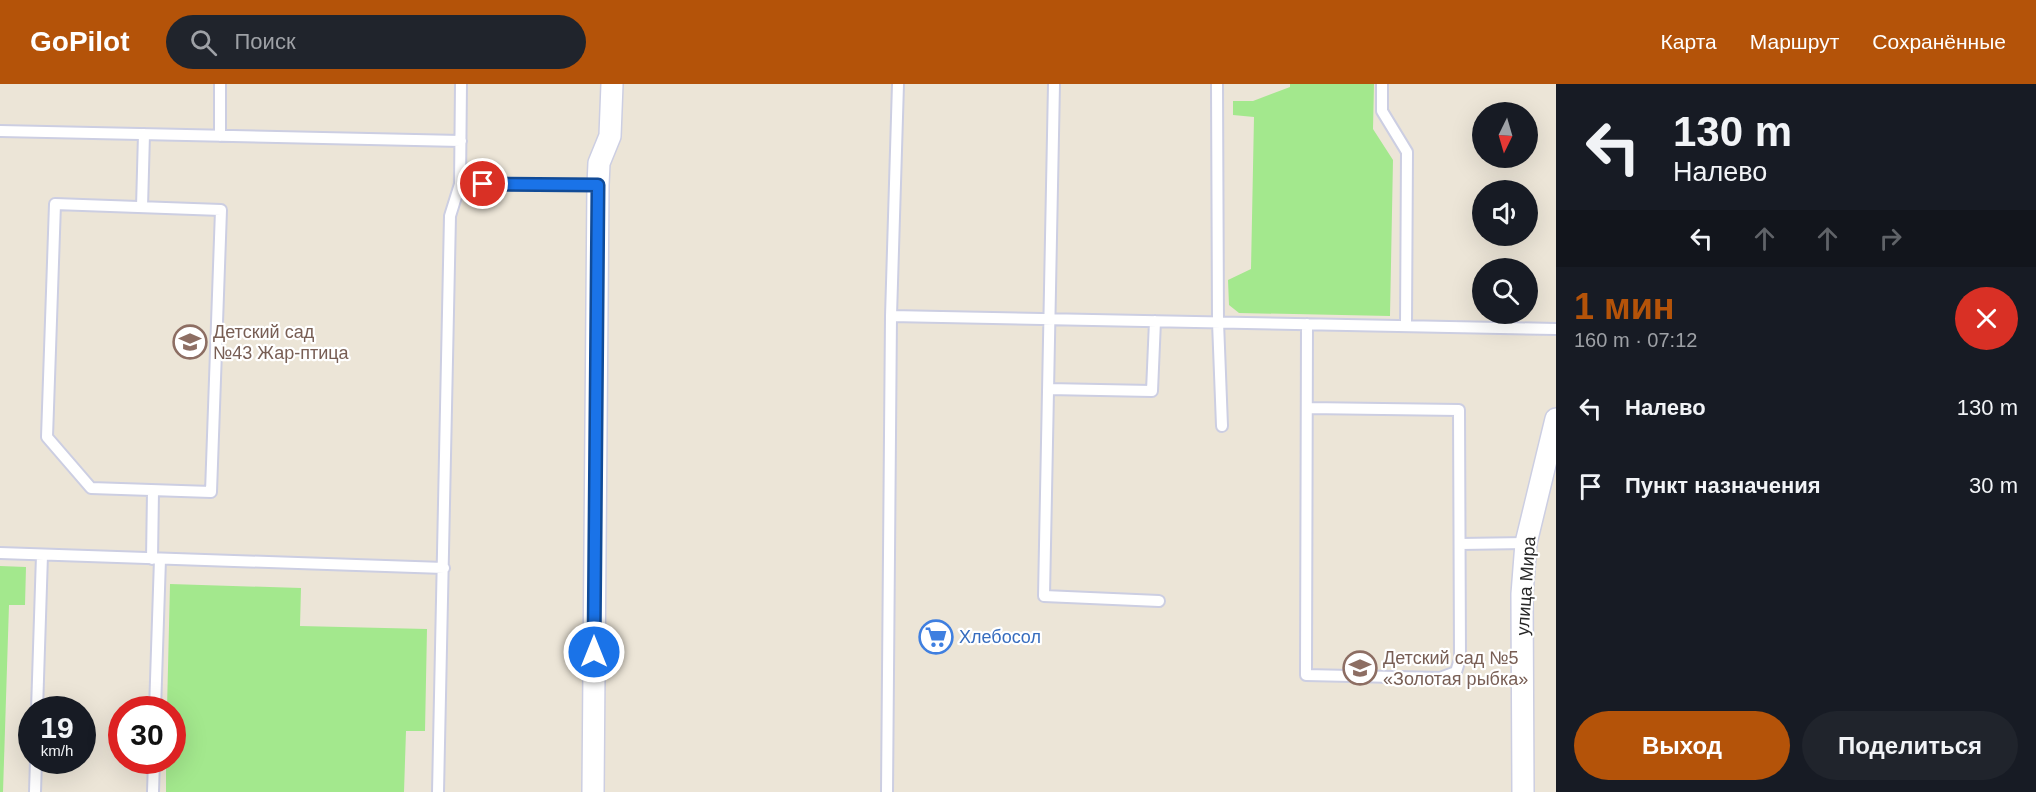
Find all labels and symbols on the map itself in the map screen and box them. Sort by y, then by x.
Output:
north arrow [1472,102,1538,168]
pin [457,158,508,209]
place label: Детский сад №43 Жар-птица [213,322,350,363]
school or university icon: Детский сад №43 Жар-птица [172,324,208,360]
street label: улица Мира [1513,535,1540,636]
supermarket icon: Хлебосол [918,619,954,655]
position arrow [562,620,626,684]
place label: Хлебосол [959,627,1041,647]
place label: Детский сад №5 «Золотая рыбка» [1383,648,1528,689]
school or university icon: Детский сад №5 «Золотая рыбка» [1342,650,1378,686]
speed limit sign: 30 [108,696,186,774]

